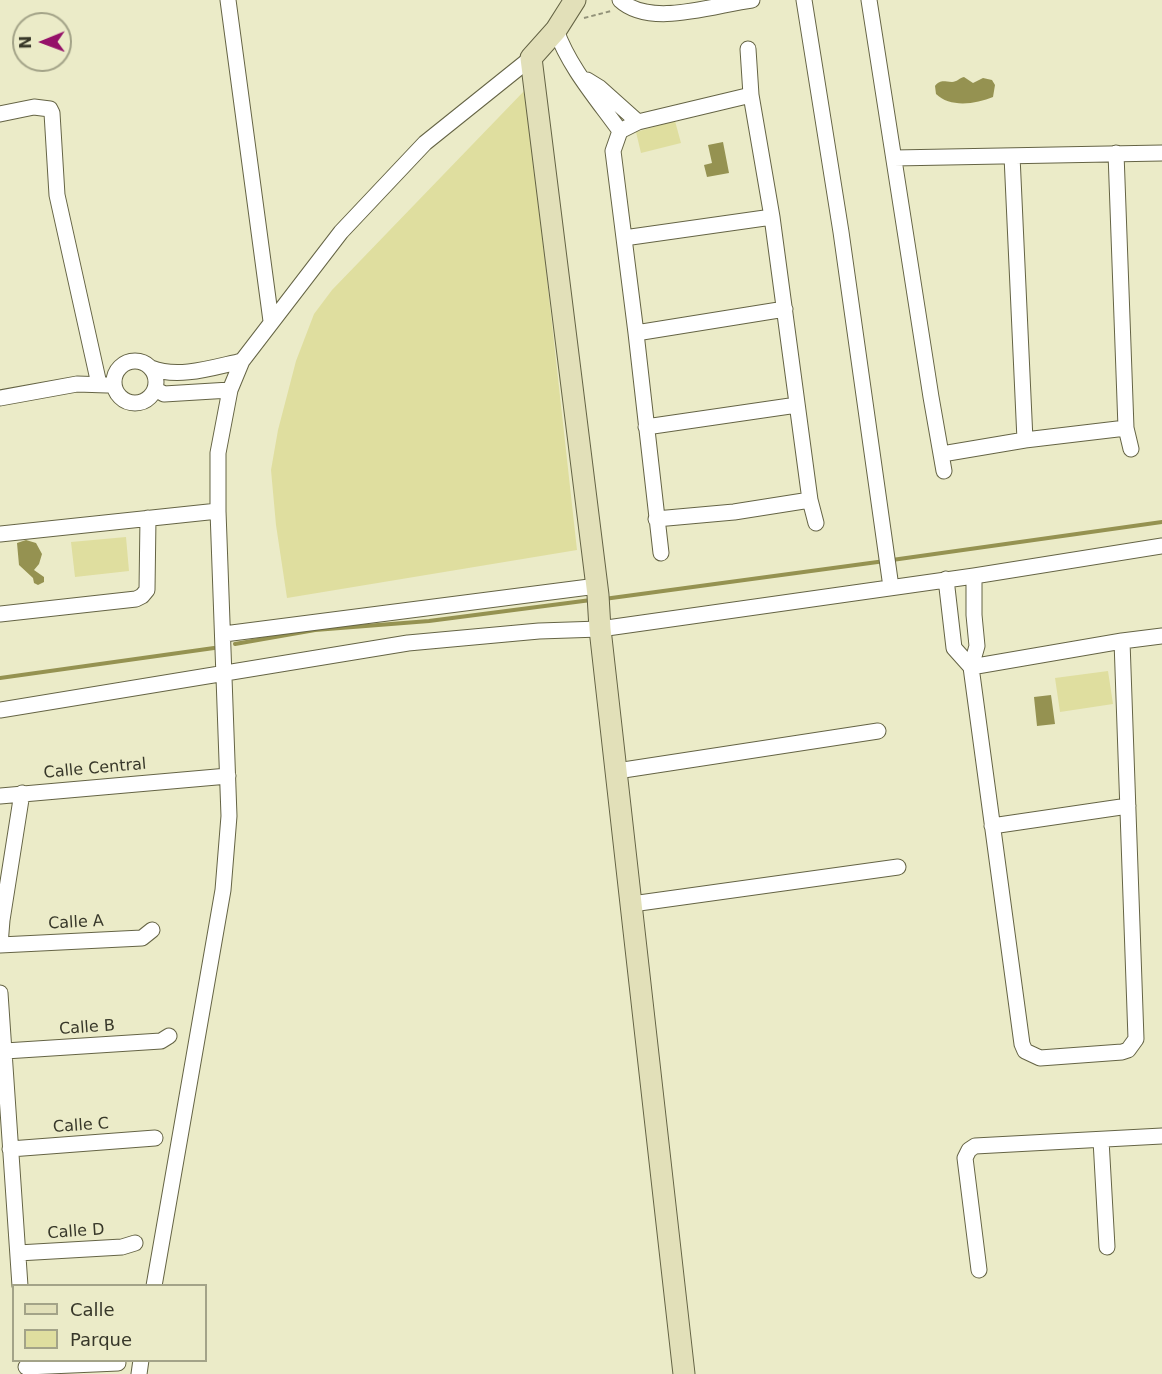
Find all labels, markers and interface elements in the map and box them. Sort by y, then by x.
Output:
north arrow [12,12,72,72]
text: N [16,35,35,49]
street label: Calle Central [43,755,147,783]
street label: Calle A [48,912,104,934]
street label: Calle B [59,1016,115,1040]
street label: Calle C [52,1114,110,1138]
street label: Calle D [47,1220,105,1244]
legend [12,1284,207,1362]
text: Calle [70,1299,115,1320]
text: Parque [70,1329,132,1350]

